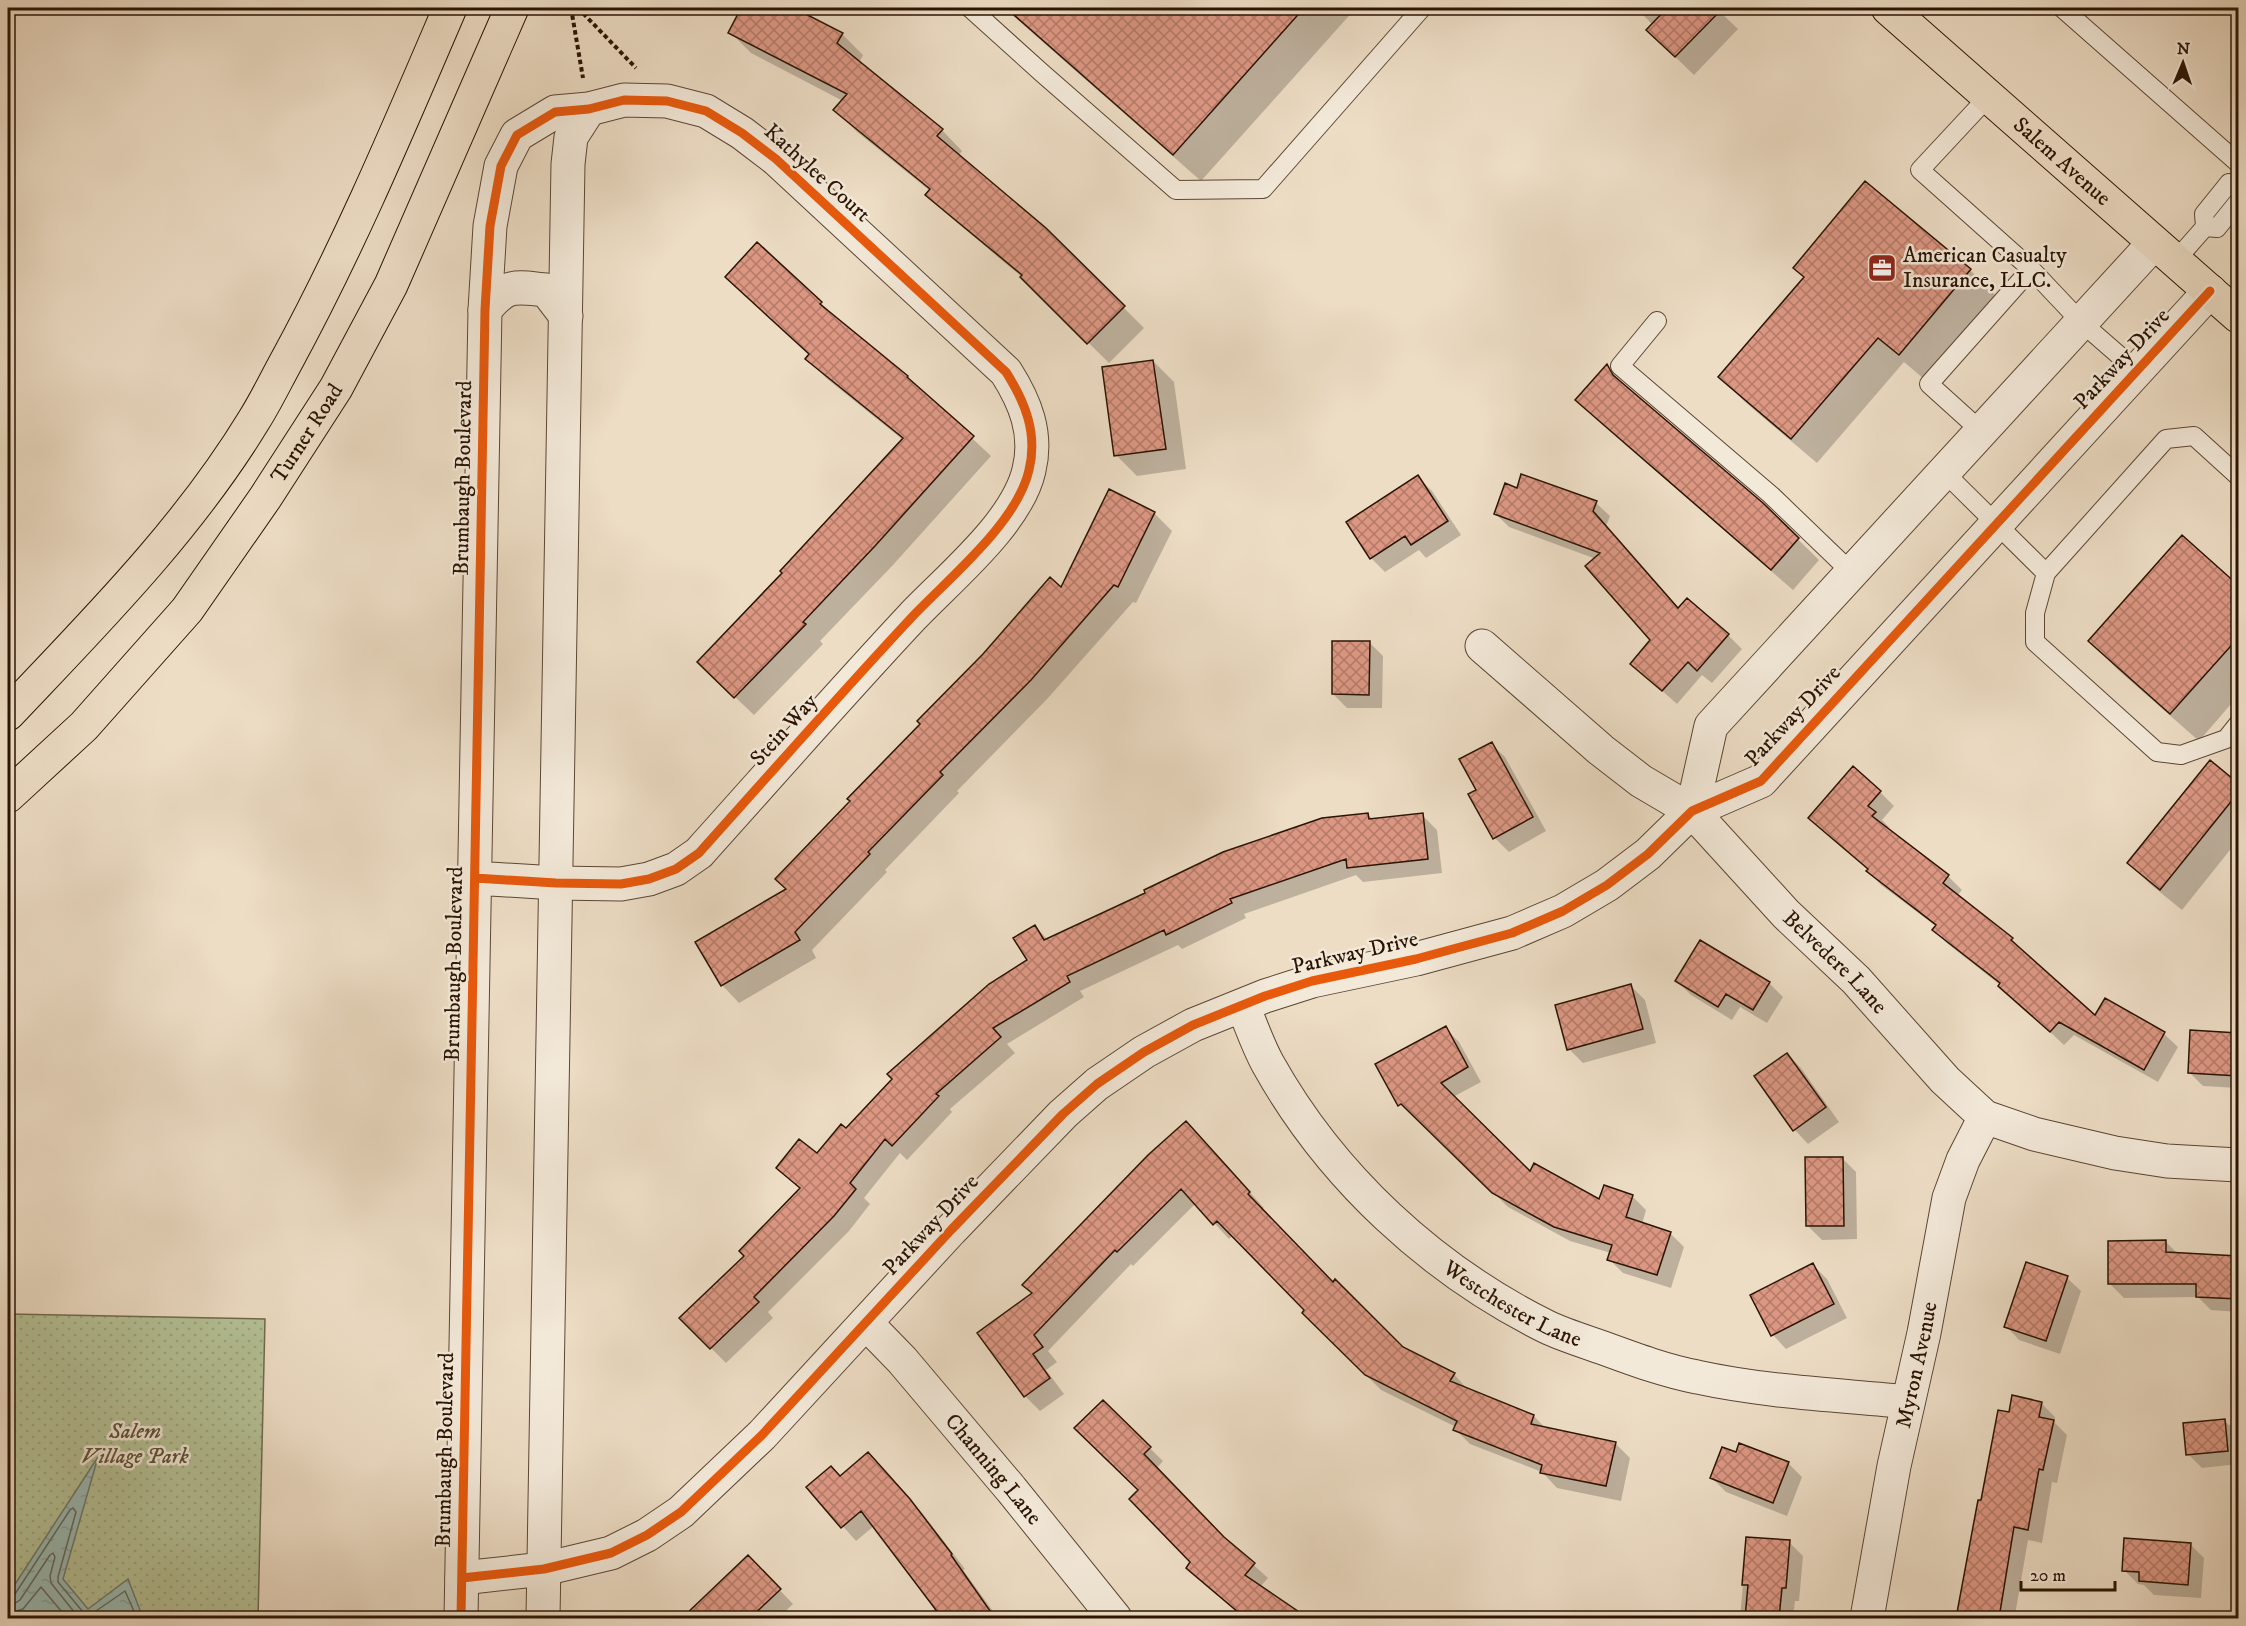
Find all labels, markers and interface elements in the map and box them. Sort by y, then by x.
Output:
north arrow [2153,33,2213,93]
text: N [2177,39,2190,59]
street label: Salem Avenue [2008,111,2117,211]
street label: Kathylee Court [758,118,876,228]
place label: American Casualty Insurance, LLC. [1903,242,2067,294]
office icon: American Casualty Insurance, LLC. [1866,252,1898,284]
street label: Parkway Drive [2068,303,2176,415]
street label: Turner Road [265,378,349,488]
street label: Brumbaugh Boulevard [448,380,478,576]
street label: Parkway Drive [1739,660,1847,772]
street label: Stein Way [744,688,824,772]
street label: Brumbaugh Boulevard [439,866,469,1062]
street label: Belvedere Lane [1777,905,1893,1019]
street label: Parkway Drive [1289,925,1421,981]
street label: Parkway Drive [877,1169,985,1281]
street label: Westchester Lane [1437,1253,1585,1353]
street label: Myron Avenue [1889,1299,1943,1431]
street label: Brumbaugh Boulevard [430,1352,460,1548]
street label: Channing Lane [939,1408,1048,1530]
park label: Salem Village Park [81,1418,189,1470]
scale bar [2021,1554,2116,1592]
text: 20 m [2030,1565,2066,1587]

